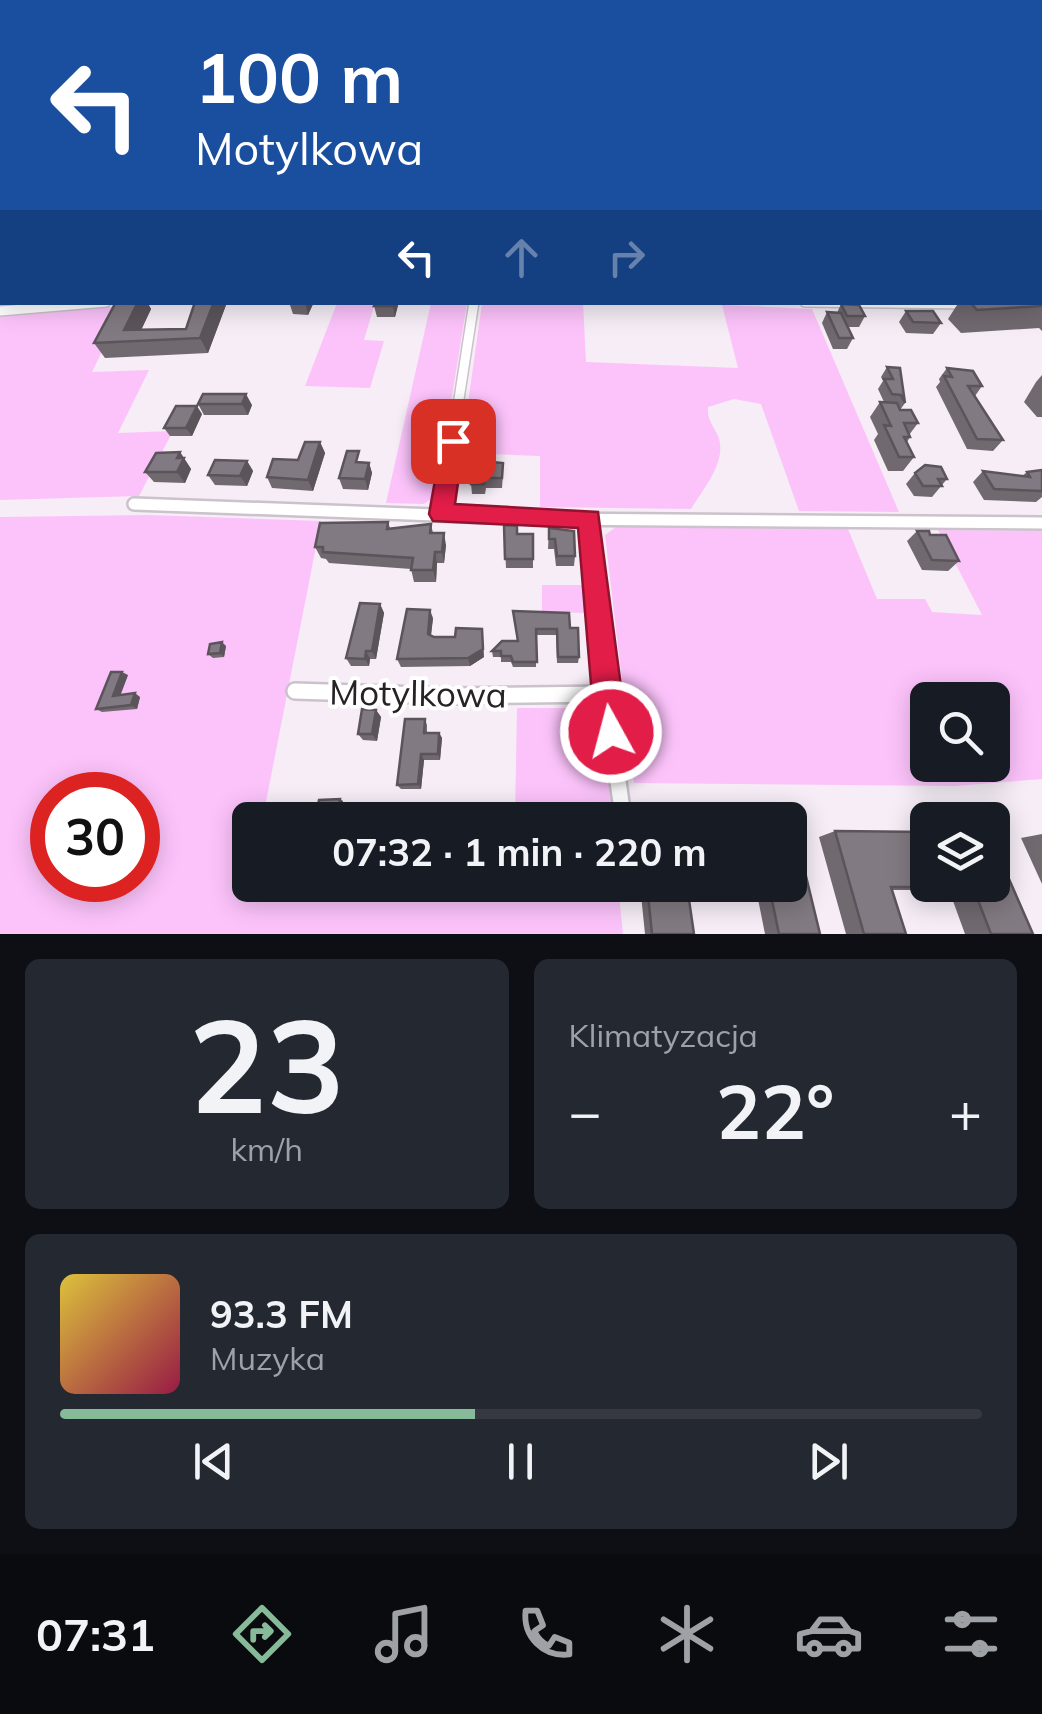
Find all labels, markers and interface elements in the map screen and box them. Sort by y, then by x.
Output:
text: 100 m [195,33,403,121]
icon: left [30,40,160,170]
text: Motylkowa [195,120,423,176]
icon: left [389,230,444,285]
icon: ahead [494,230,549,285]
icon: right [599,230,654,285]
pin [411,399,496,484]
icon: arrive [426,414,481,469]
street label: Motylkowa [329,669,507,717]
position arrow [559,680,663,784]
map controls [910,682,1010,902]
button: search [910,682,1010,782]
speed limit sign: 30 [30,772,160,902]
button: layers [910,802,1010,902]
text: 07:32 · 1 min · 220 m [332,828,707,876]
text: 23 [189,982,345,1146]
text: Klimatyzacja [569,1015,758,1055]
text: 22° [716,1064,834,1158]
text: − [569,1077,602,1146]
text: + [949,1077,982,1146]
text: km/h [231,1129,303,1169]
text: 93.3 FM [210,1290,353,1338]
text: Muzyka [210,1338,325,1378]
icon: previous [186,1434,241,1489]
icon: pause [493,1434,548,1489]
icon: next [801,1434,856,1489]
icon: directions [227,1599,297,1669]
icon: music [369,1599,439,1669]
icon: phone [511,1599,581,1669]
icon: climate [652,1599,722,1669]
icon: car [794,1599,864,1669]
icon: filters [936,1599,1006,1669]
text: 07:31 [36,1606,155,1662]

